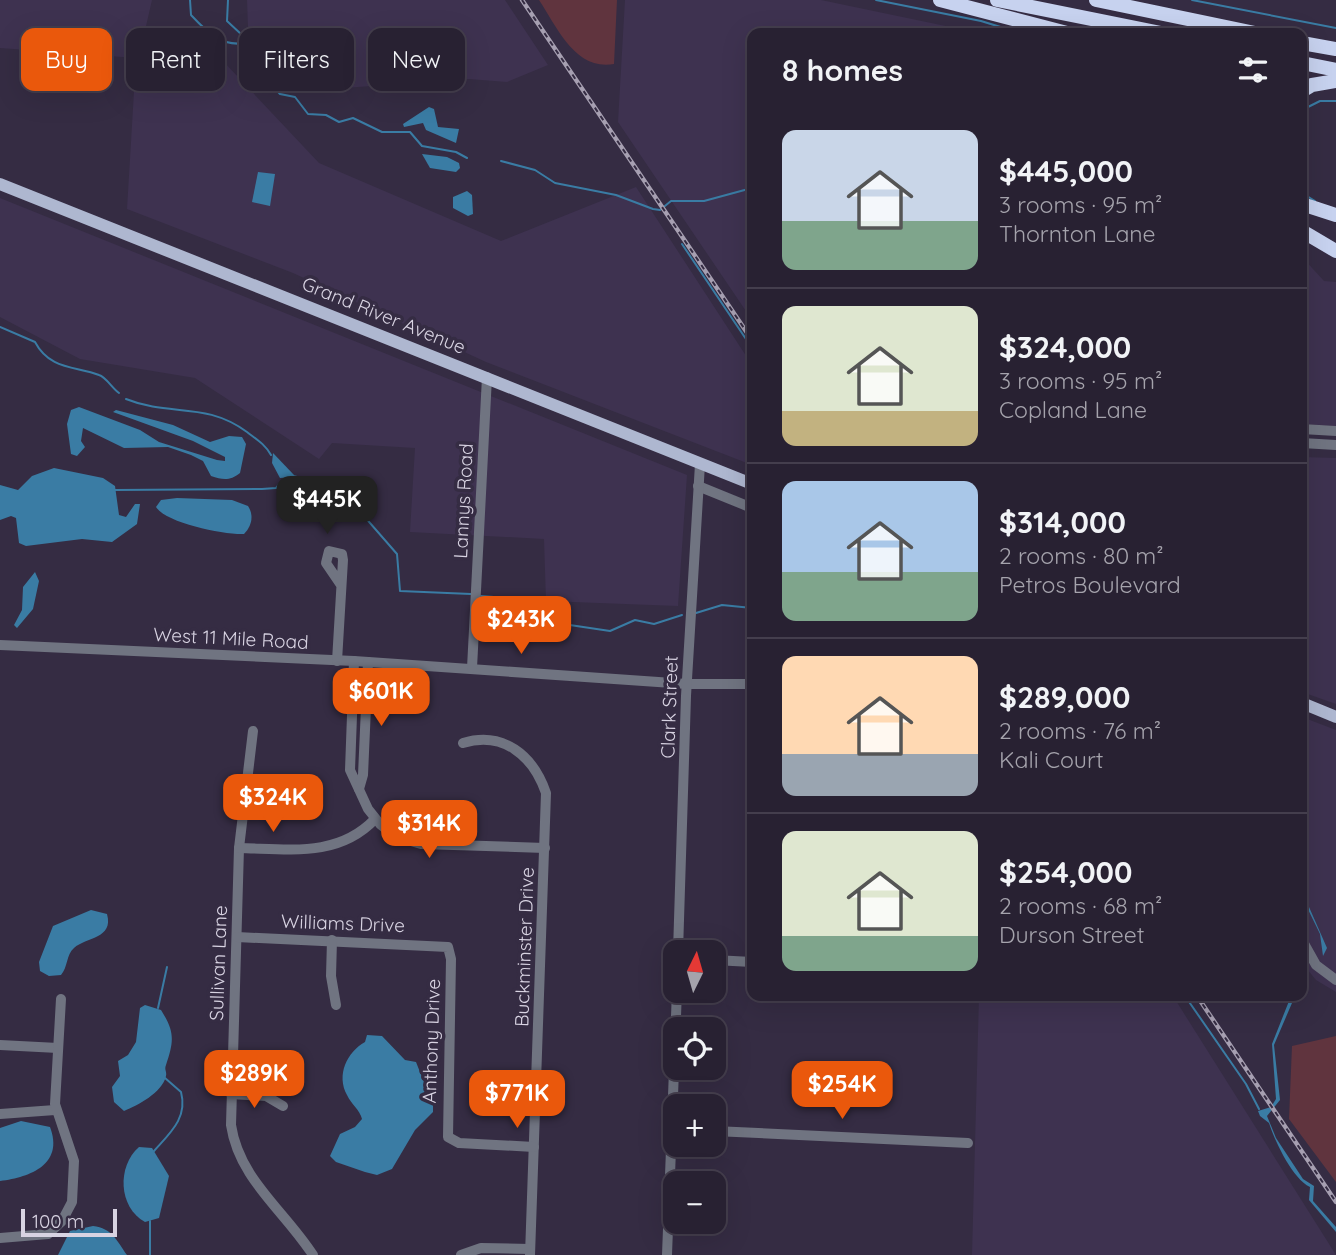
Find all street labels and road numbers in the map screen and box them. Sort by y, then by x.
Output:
street label: Grand River Avenue [299,271,469,359]
street label: Lannys Road [448,443,478,559]
street label: West 11 Mile Road [153,622,309,654]
street label: Clark Street [655,655,683,759]
street label: Buckminster Drive [509,867,539,1027]
street label: Sullivan Lane [204,905,232,1021]
street label: Williams Drive [281,909,405,937]
street label: Anthony Drive [417,978,445,1104]

